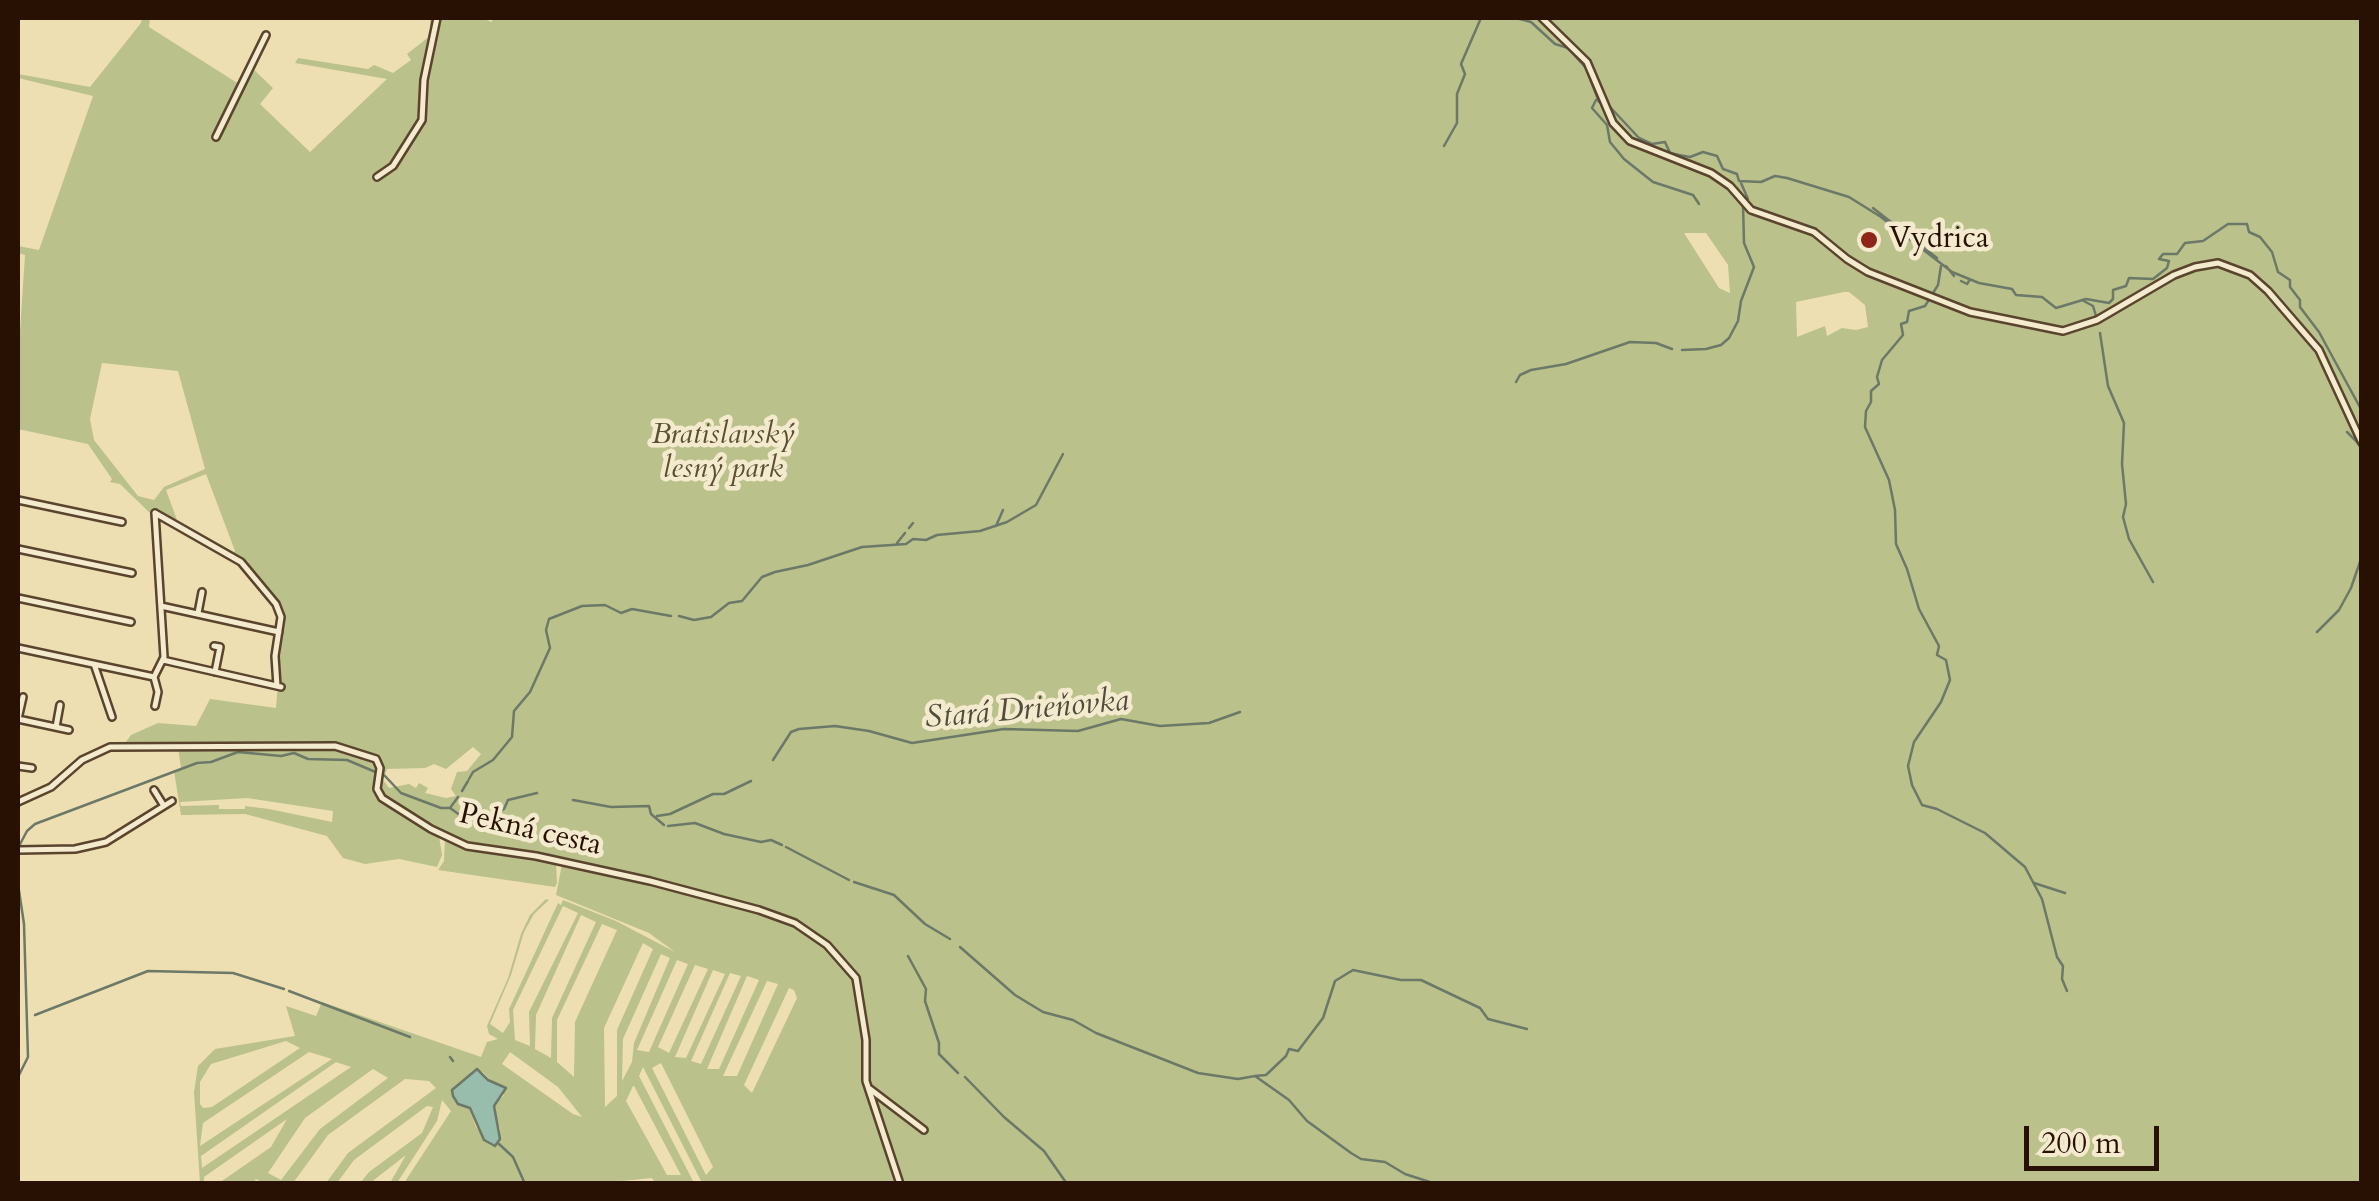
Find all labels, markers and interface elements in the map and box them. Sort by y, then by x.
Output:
place label: Vydrica [1889,222,1989,258]
marker: Vydrica [1858,229,1880,251]
park label: Bratislavský lesný park [651,418,795,488]
water label: Stará Drieňovka [923,683,1131,739]
street label: Pekná cesta [455,797,605,865]
scale bar [2029,1106,2164,1168]
text: 200 m [2041,1123,2121,1164]

